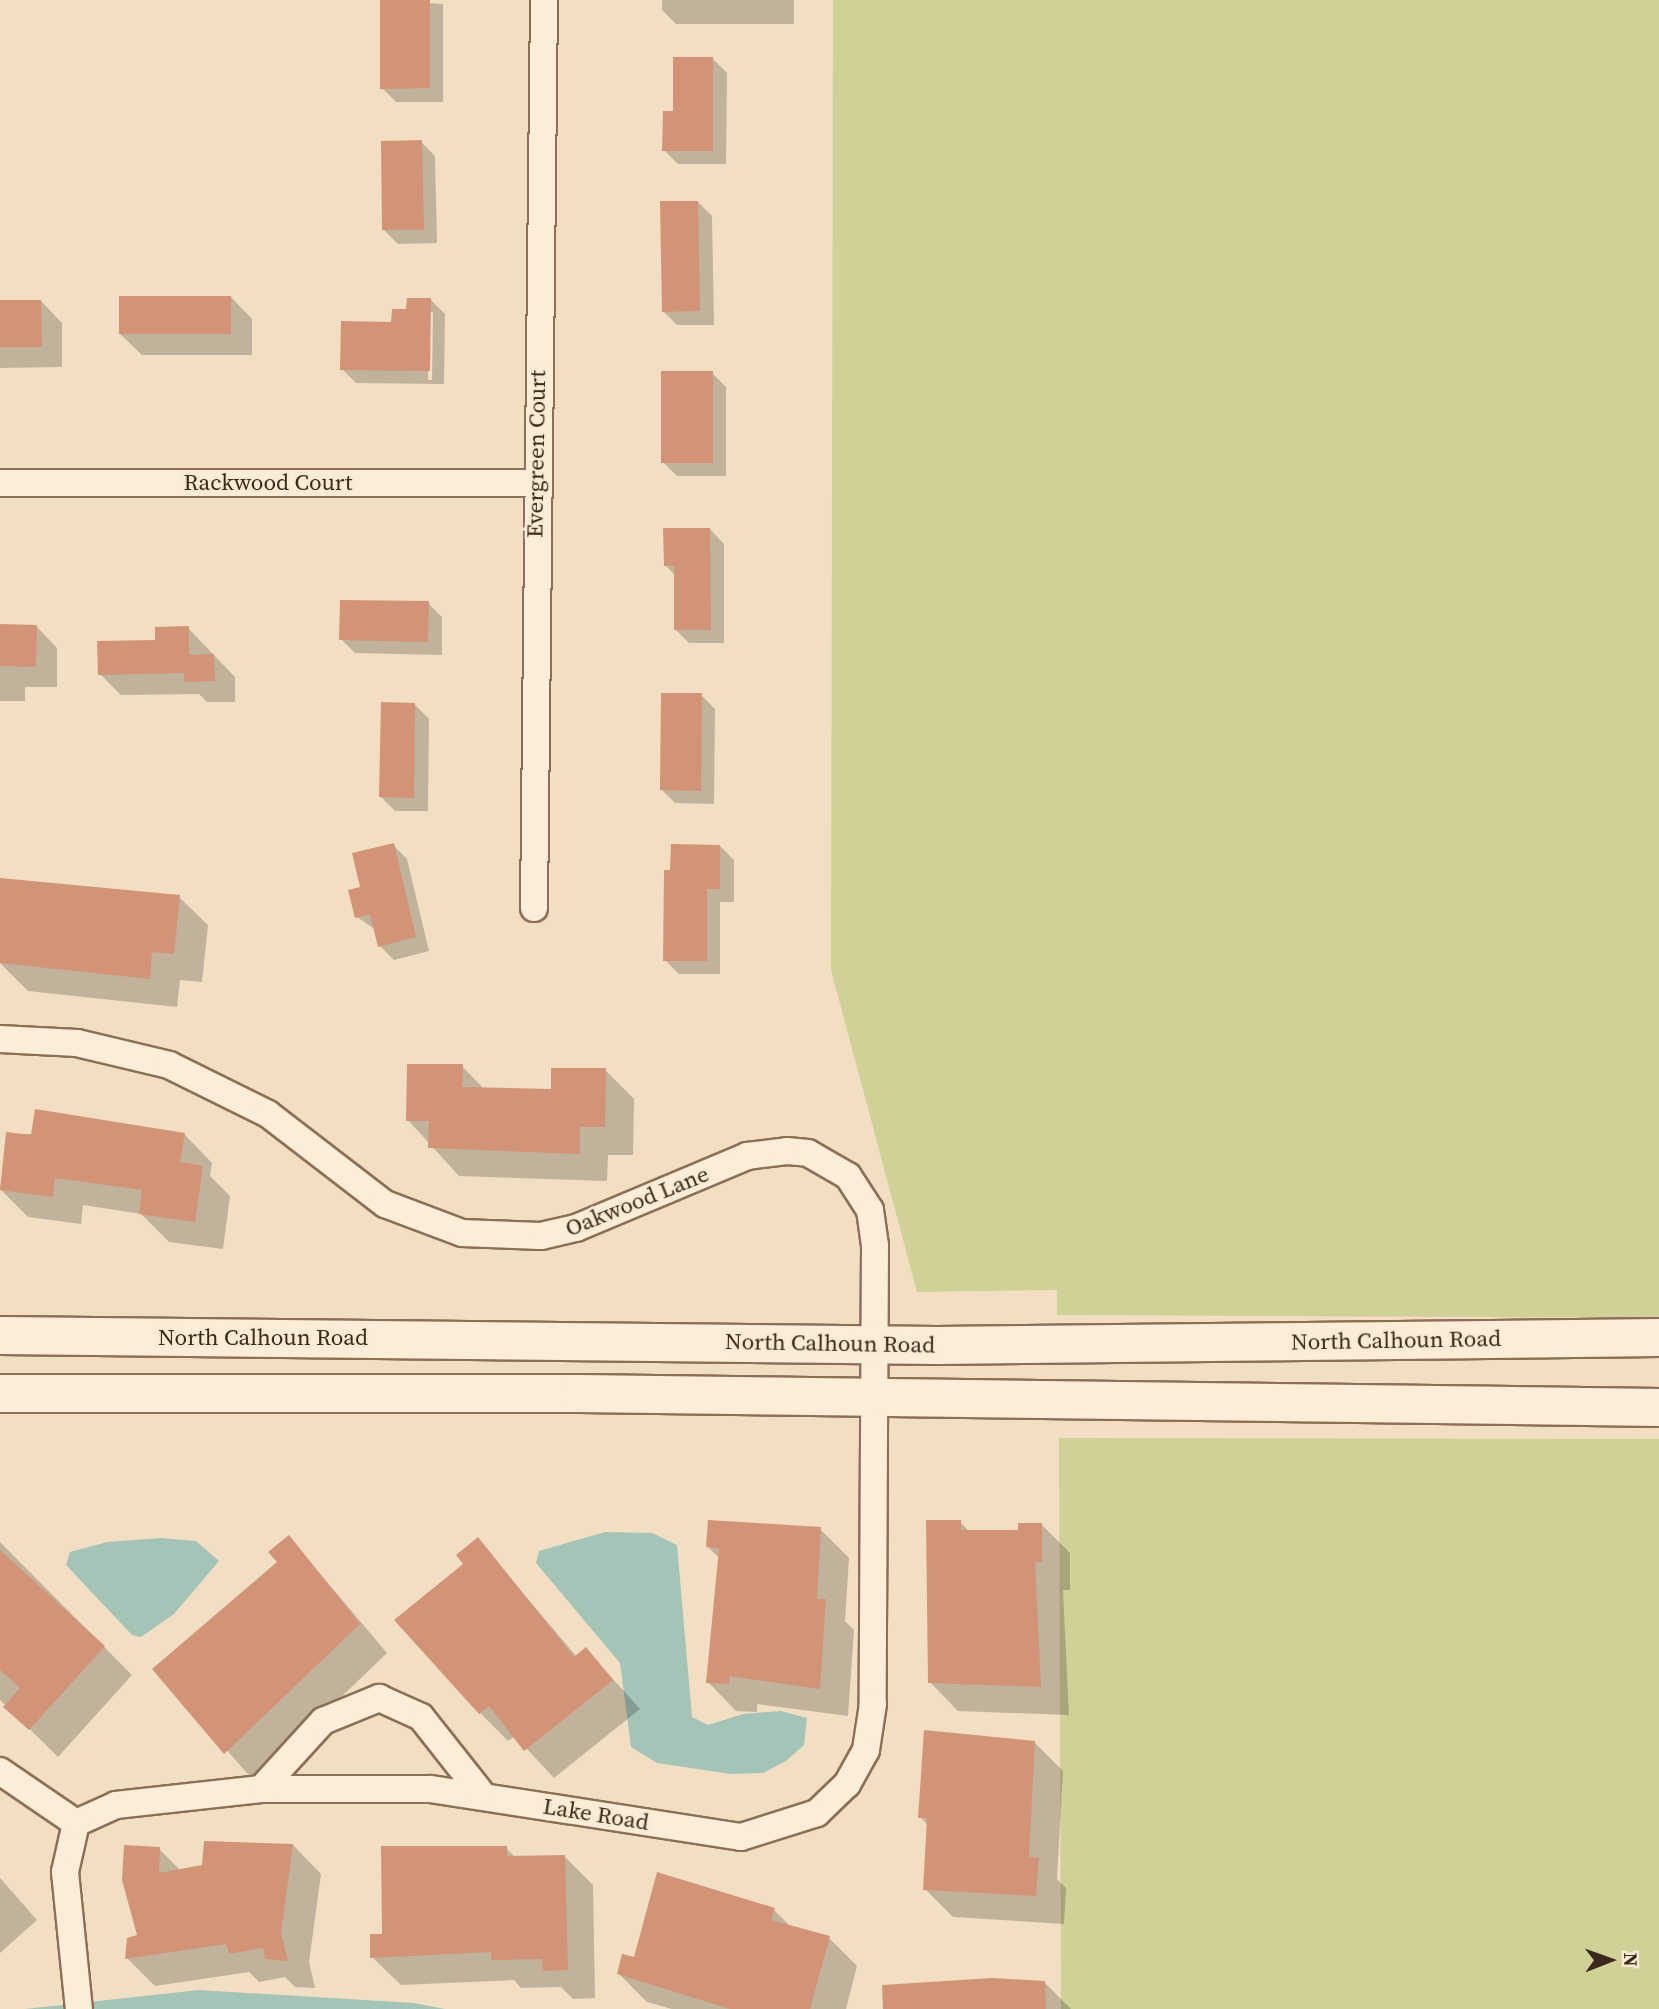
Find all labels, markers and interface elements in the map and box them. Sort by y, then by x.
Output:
street label: Evergreen Court [521,370,551,538]
street label: Rackwood Court [184,468,352,496]
street label: Oakwood Lane [561,1160,713,1242]
street label: North Calhoun Road [158,1323,368,1351]
street label: North Calhoun Road [1291,1324,1501,1356]
street label: North Calhoun Road [725,1327,935,1359]
street label: Lake Road [541,1792,651,1836]
north arrow [1575,1925,1645,1995]
text: N [1618,1952,1644,1967]

